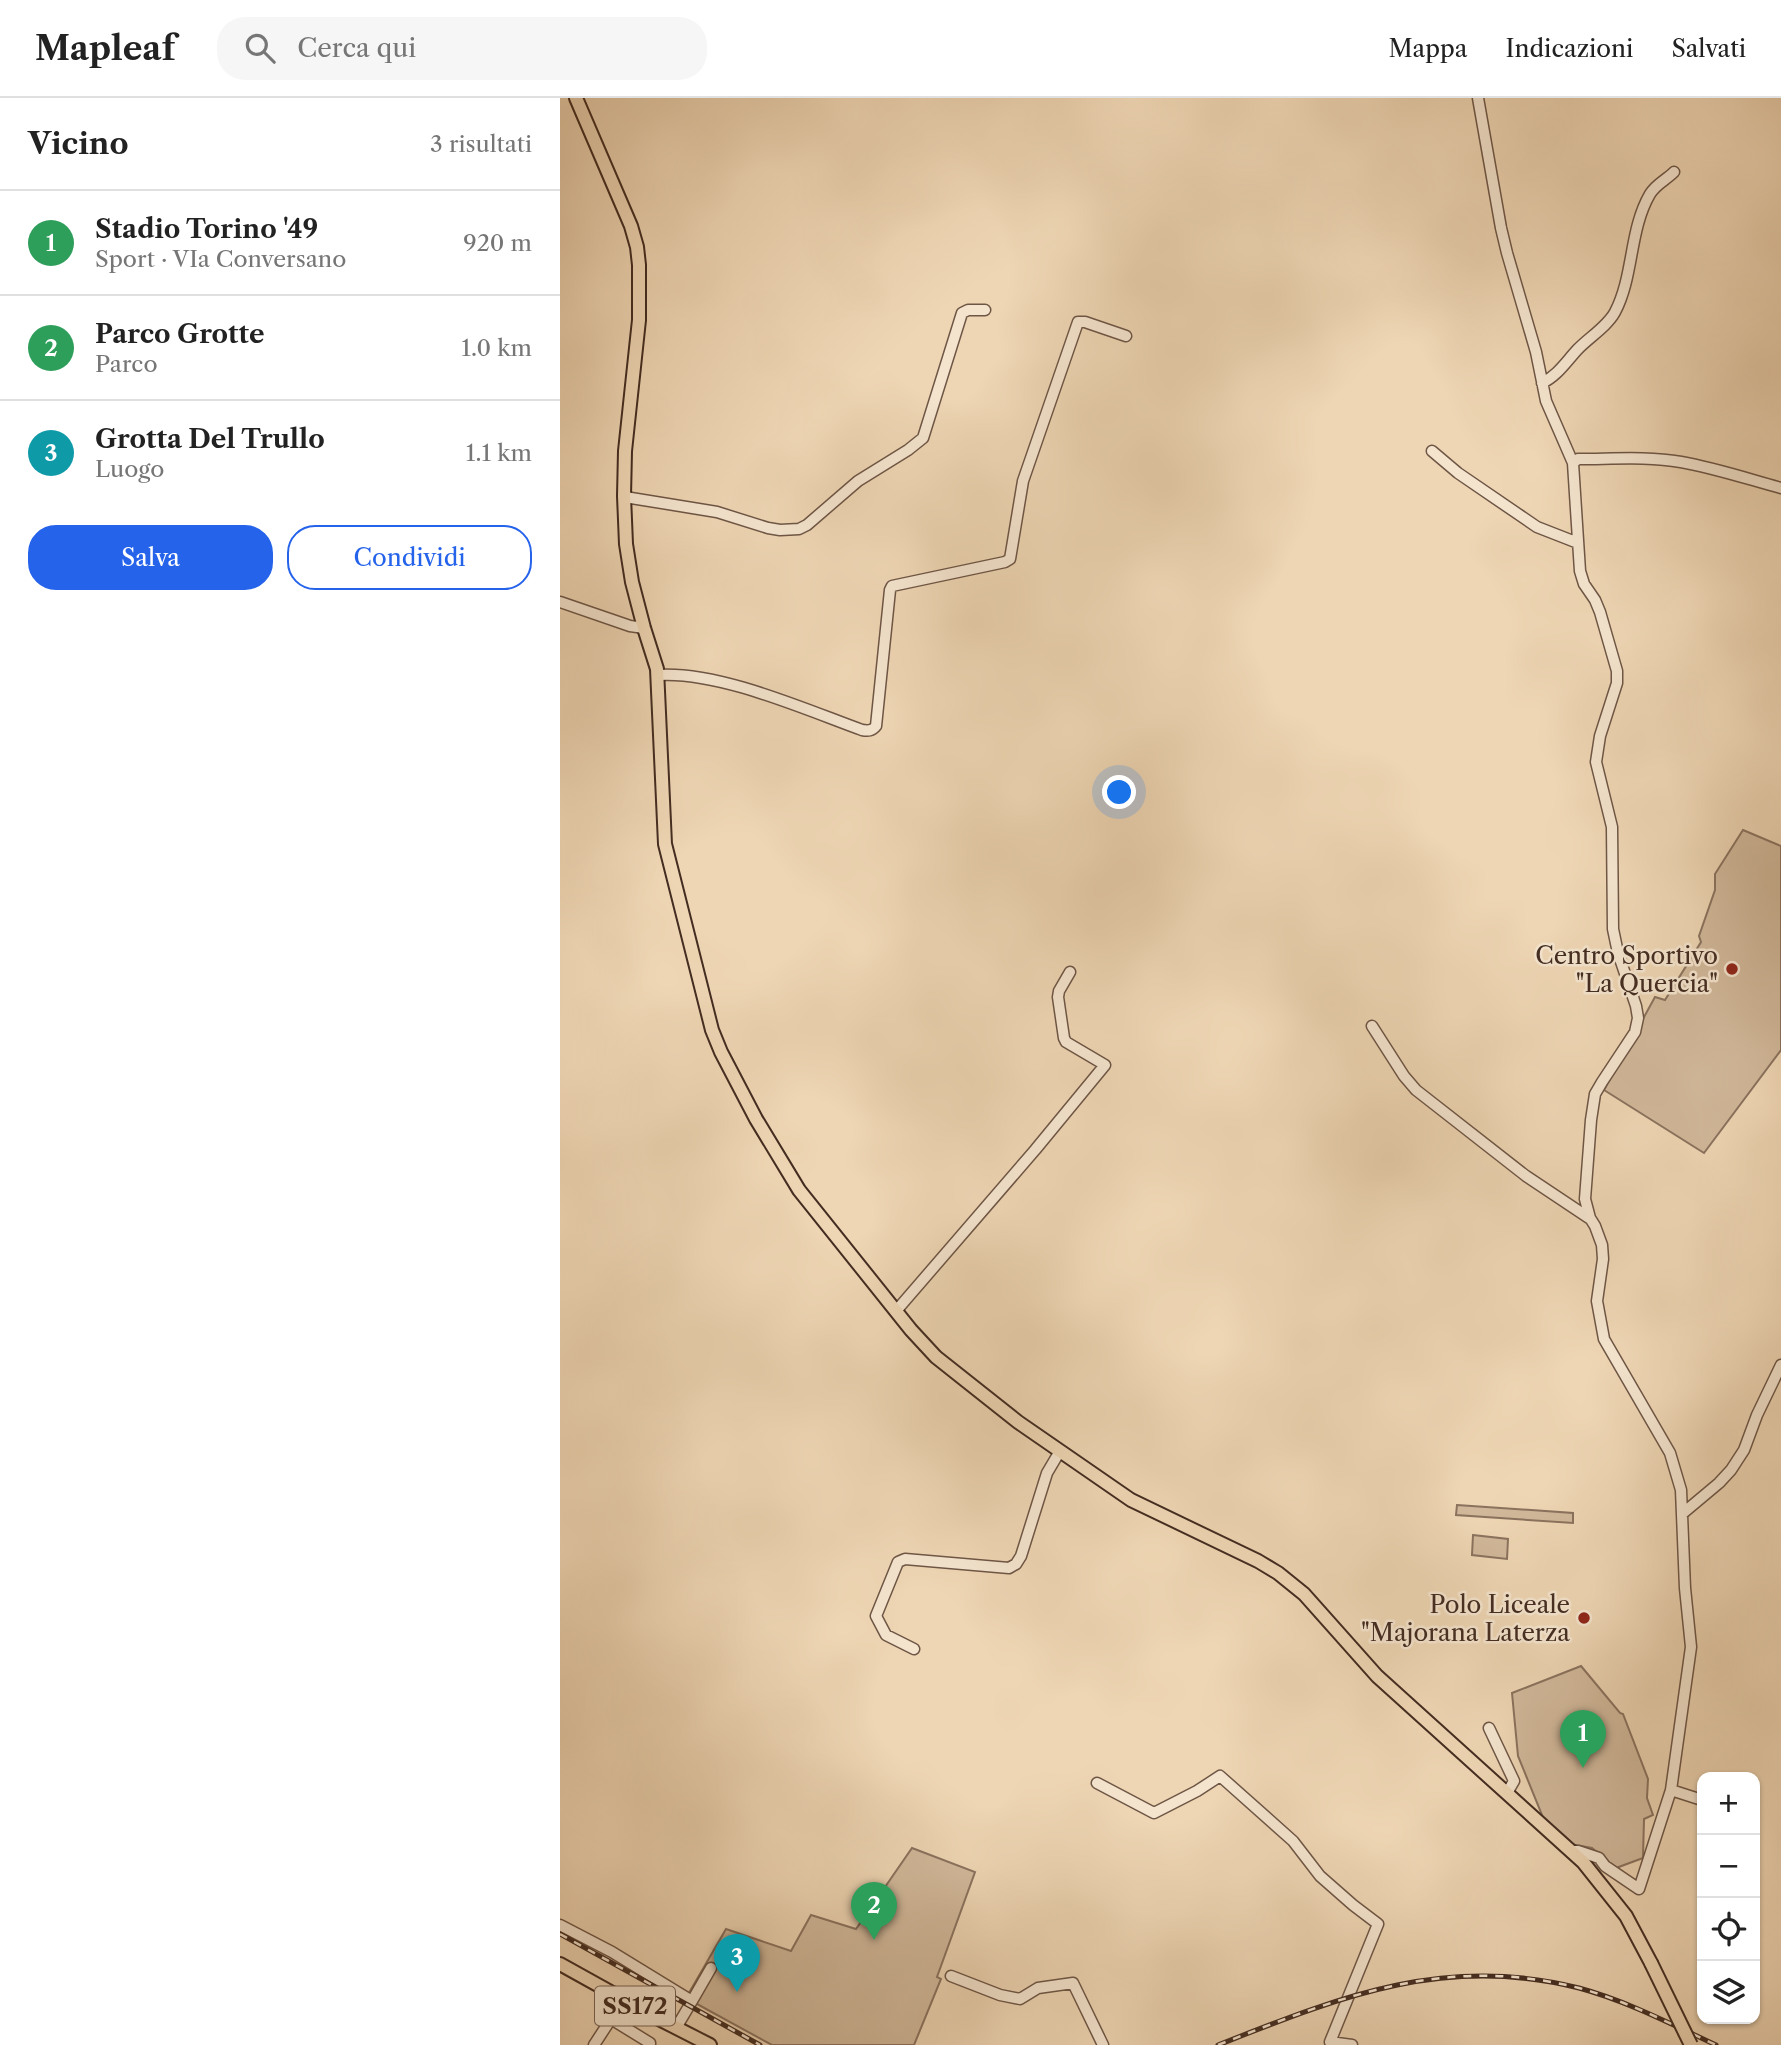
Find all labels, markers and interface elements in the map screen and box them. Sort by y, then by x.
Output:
search box [217,17,707,80]
text: Mapleaf [35,28,175,69]
icon: search [241,29,279,67]
text: Cerca qui [297,32,416,64]
text: Mappa [1388,34,1467,63]
text: Indicazioni [1505,34,1633,63]
text: Salvati [1671,34,1746,63]
text: Vicino [28,125,128,162]
text: 3 risultati [430,130,532,158]
text: Stadio Torino '49 [95,213,318,245]
text: 1 [46,229,56,257]
text: 920 m [463,229,532,257]
text: Sport · VIa Conversano [95,245,346,273]
text: Parco Grotte [95,318,265,350]
text: 2 [44,334,58,362]
text: 1.0 km [461,334,532,362]
text: Parco [95,350,158,378]
text: Grotta Del Trullo [95,423,325,455]
text: 3 [45,439,58,467]
text: 1.1 km [466,439,532,467]
text: Luogo [95,455,164,483]
button: Salva [28,525,273,590]
button: Condividi [287,525,532,590]
your location [1102,775,1136,809]
place label: Centro Sportivo "La Quercia" [1535,941,1718,998]
marker: Centro Sportivo "La Quercia" [1724,961,1740,977]
place label: Polo Liceale "Majorana Laterza [1361,1590,1570,1647]
marker: Polo Liceale "Majorana Laterza [1576,1610,1592,1626]
pin: 1 [1560,1710,1606,1768]
map controls [1697,1772,1760,2024]
button: + [1697,1772,1760,1835]
button: − [1697,1835,1760,1898]
pin: 2 [851,1882,897,1940]
button: locate [1697,1898,1760,1961]
pin: 3 [714,1934,760,1992]
button: layers [1697,1961,1760,2024]
road number: SS172 [595,1986,675,2025]

